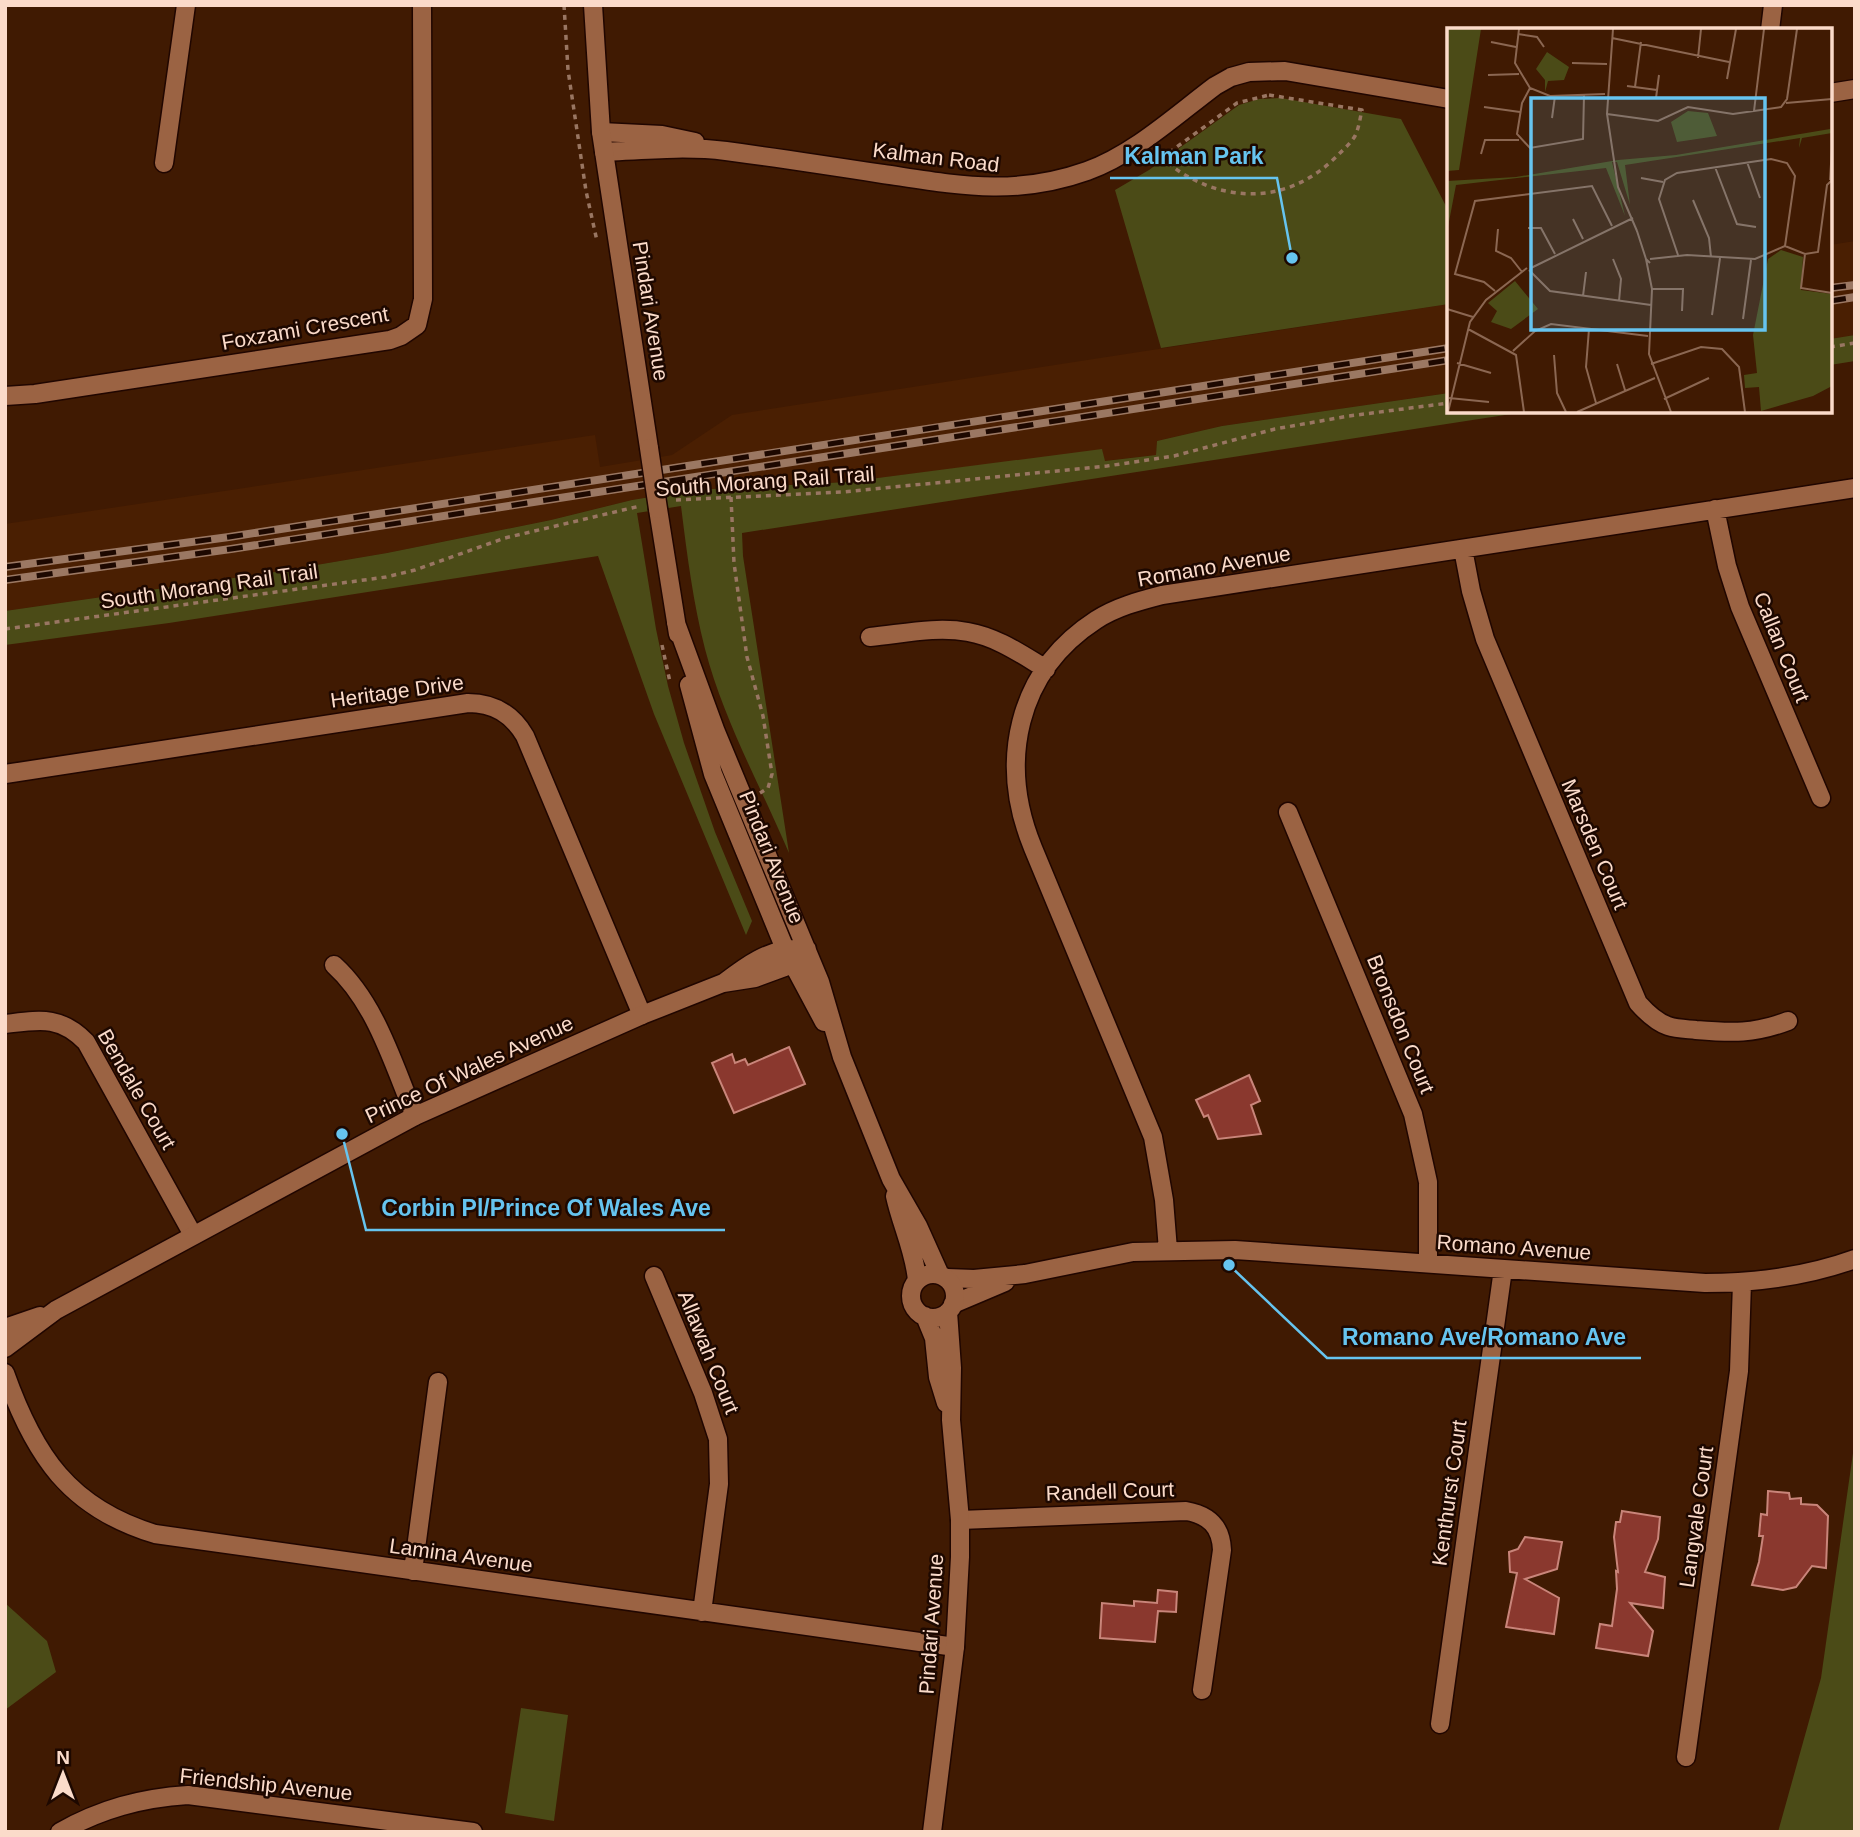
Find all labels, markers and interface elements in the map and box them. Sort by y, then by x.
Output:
inset map [1447,28,1832,413]
callout: Kalman Park [1110,134,1277,178]
street label: Kalman Road [871,138,1001,176]
text: Kalman Park [1124,143,1264,169]
street label: Pindari Avenue [629,240,673,382]
street label: Foxzami Crescent [220,302,390,354]
street label: South Morang Rail Trail [655,462,875,500]
street label: Romano Avenue [1136,541,1292,591]
street label: South Morang Rail Trail [99,559,319,613]
street label: Callan Court [1749,589,1815,706]
street label: Heritage Drive [329,670,465,712]
street label: Marsden Court [1557,776,1633,913]
street label: Pindari Avenue [735,787,809,927]
street label: Bronsdon Court [1363,952,1439,1097]
street label: Prince Of Wales Avenue [362,1011,576,1127]
street label: Bendale Court [93,1025,181,1153]
callout: Corbin Pl/Prince Of Wales Ave [366,1186,725,1230]
text: Corbin Pl/Prince Of Wales Ave [381,1195,711,1221]
street label: Romano Avenue [1436,1230,1592,1264]
street label: Allawah Court [674,1287,744,1417]
callout: Romano Ave/Romano Ave [1327,1314,1641,1358]
text: Romano Ave/Romano Ave [1342,1324,1626,1350]
street label: Kenthurst Court [1427,1418,1471,1567]
street label: Langvale Court [1675,1445,1717,1589]
street label: Randell Court [1045,1477,1175,1505]
street label: Lamina Avenue [388,1534,534,1576]
street label: Pindari Avenue [915,1553,947,1695]
north arrow [28,1739,98,1809]
text: N [56,1747,70,1768]
street label: Friendship Avenue [178,1763,354,1805]

